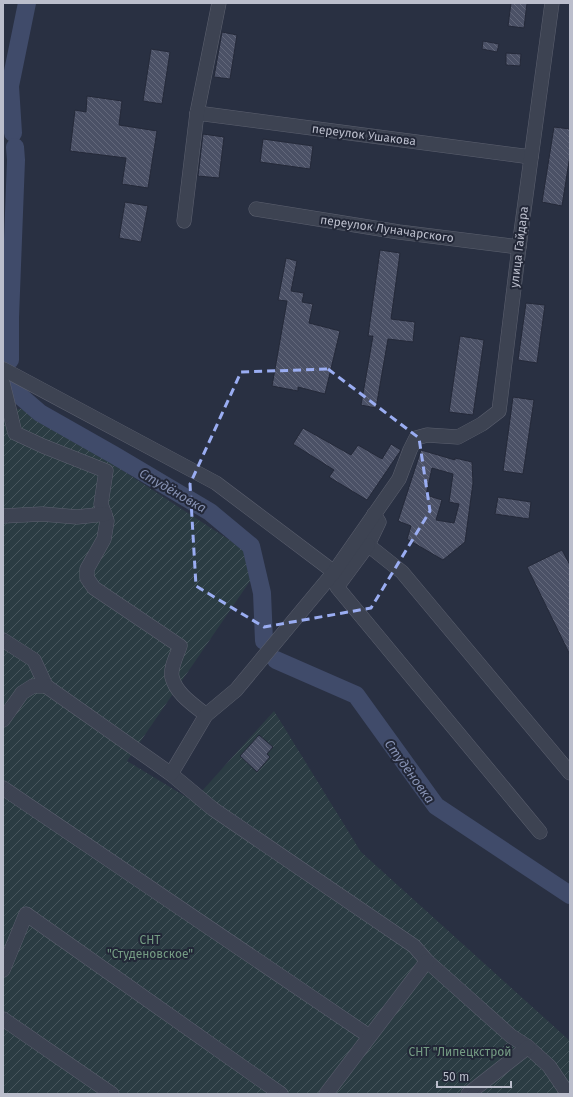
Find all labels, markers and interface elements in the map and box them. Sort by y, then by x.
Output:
street label: переулок Ушакова [311,122,417,148]
street label: улица Гайдара [507,205,531,289]
street label: переулок Луначарского [319,213,455,245]
water label: Студёновка [137,465,209,516]
water label: Студёновка [382,737,438,806]
park label: СНТ "Студеновское" [107,933,193,961]
park label: СНТ "Липецкстрой [408,1045,512,1059]
scale bar [437,1063,511,1089]
text: 50 m [443,1070,469,1084]

